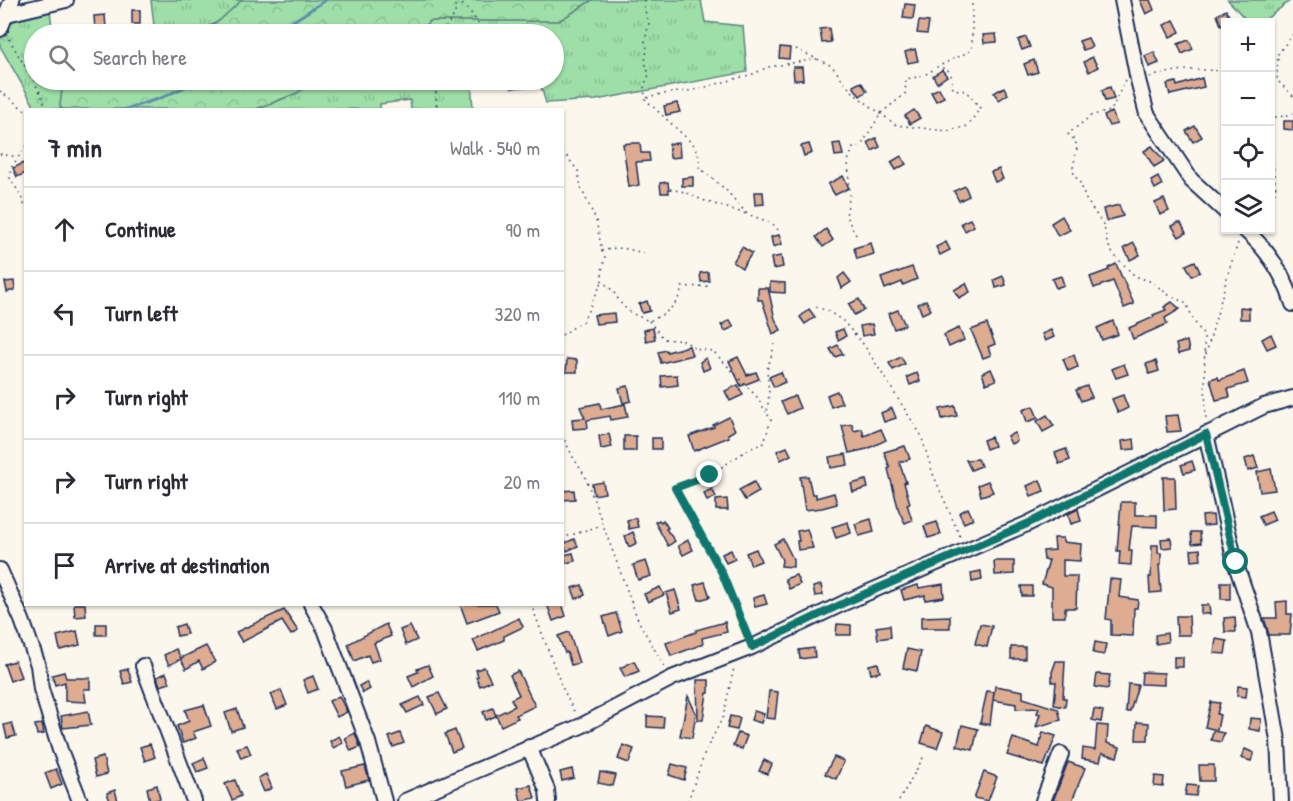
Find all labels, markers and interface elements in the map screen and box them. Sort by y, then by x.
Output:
map controls [1221,18,1275,234]
button: + [1221,18,1275,72]
search box [24,24,564,90]
icon: search [45,41,78,74]
text: Search here [93,42,187,72]
button: − [1221,72,1275,126]
button: locate [1221,126,1275,180]
text: 7 min [48,130,102,165]
text: Walk · 540 m [450,134,540,161]
button: layers [1221,180,1275,234]
icon: ahead [48,213,81,246]
text: Continue [105,214,176,244]
text: 90 m [506,216,540,243]
icon: left [48,297,81,330]
text: Turn left [105,298,178,328]
text: 320 m [495,300,540,327]
icon: right [48,381,81,414]
text: Turn right [105,382,188,412]
text: 110 m [498,384,540,411]
route end [696,461,722,487]
icon: right [48,465,81,498]
text: Turn right [105,466,188,496]
text: 20 m [503,468,540,495]
route start [1222,548,1248,574]
icon: arrive [48,549,81,582]
text: Arrive at destination [105,550,270,580]

